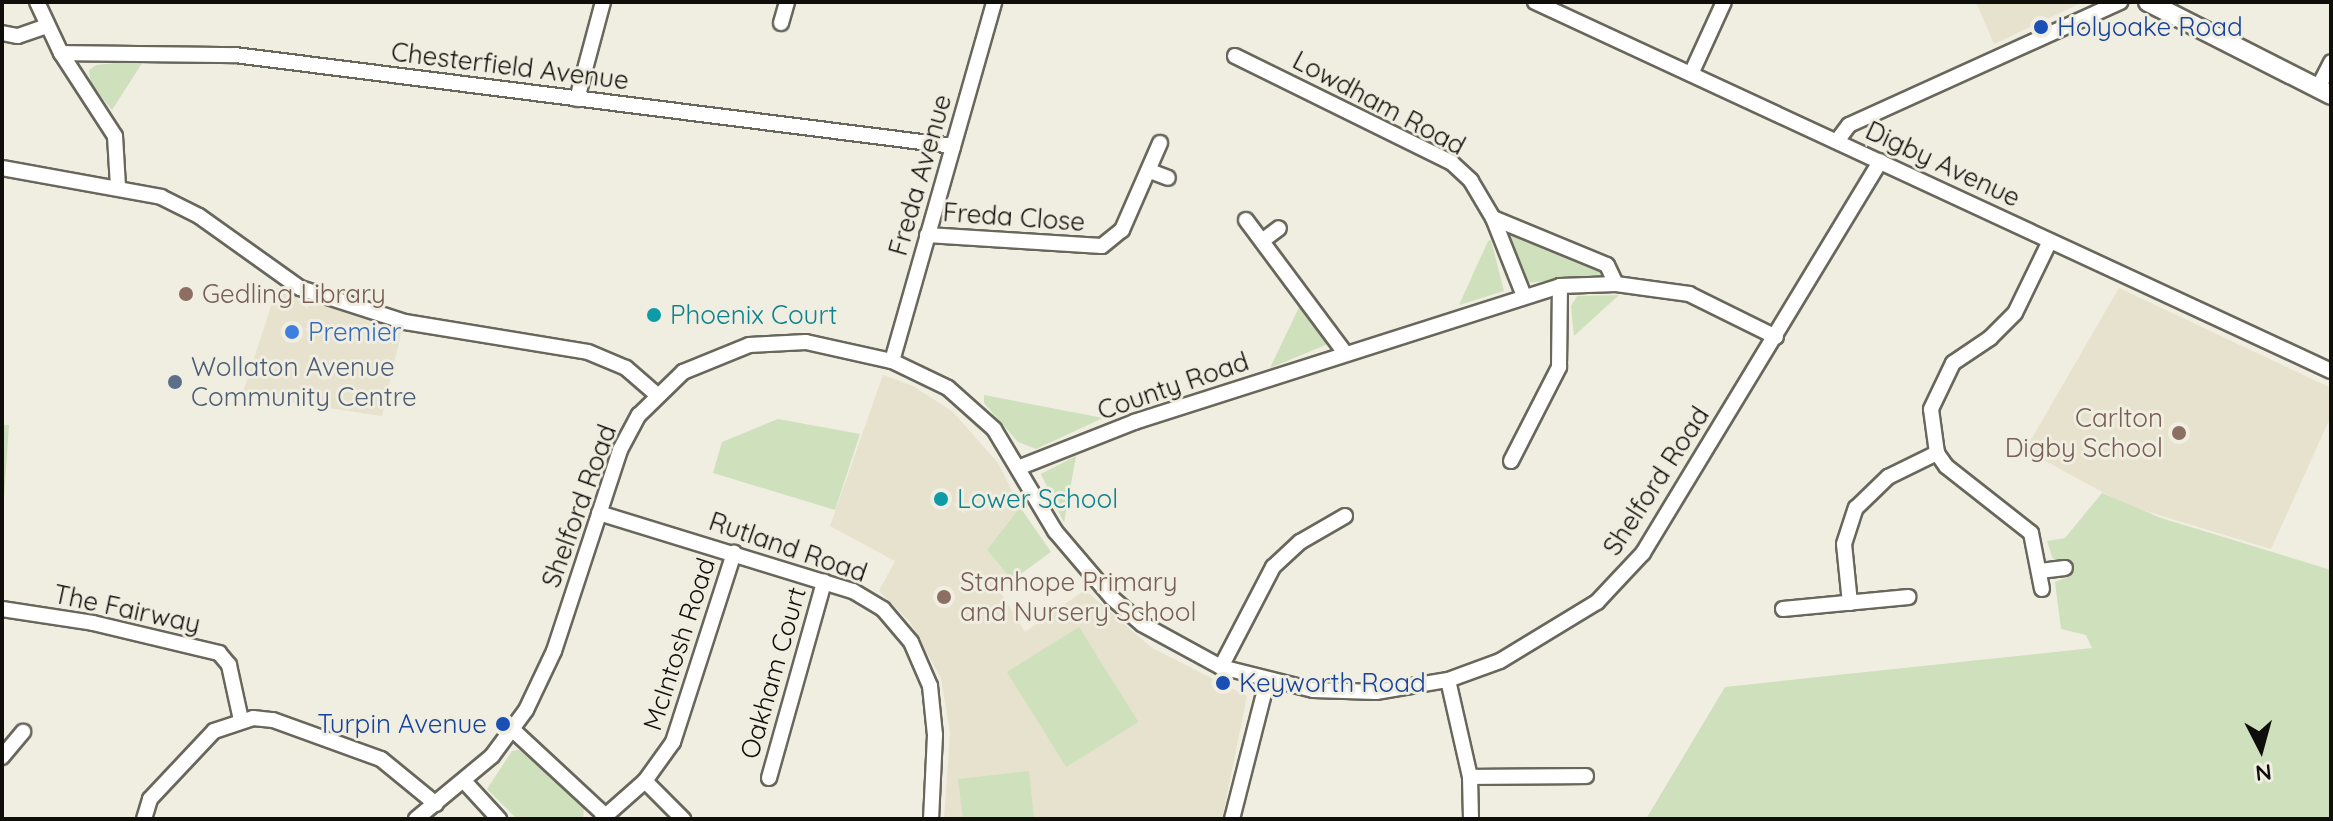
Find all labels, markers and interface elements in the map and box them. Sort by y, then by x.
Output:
place label: Holyoake Road [2057,11,2243,43]
marker: Holyoake Road [2032,18,2050,36]
street label: Chesterfield Avenue [389,36,631,96]
street label: Lowdham Road [1287,44,1471,162]
street label: Freda Avenue [882,91,958,259]
street label: Digby Avenue [1861,115,2025,213]
street label: Freda Close [942,196,1086,238]
place label: Gedling Library [202,278,386,310]
marker: Gedling Library [177,285,195,303]
place label: Phoenix Court [670,299,837,331]
marker: Phoenix Court [645,306,663,324]
place label: Premier [308,316,402,348]
marker: Premier [283,323,301,341]
street label: County Road [1093,346,1253,426]
place label: Wollaton Avenue Community Centre [191,351,417,412]
marker: Wollaton Avenue Community Centre [166,373,184,391]
street label: Shelford Road [1596,401,1716,561]
place label: Carlton Digby School [2005,402,2163,464]
street label: Shelford Road [535,420,623,592]
marker: Carlton Digby School [2170,424,2188,442]
place label: Lower School [957,483,1118,515]
marker: Lower School [932,490,950,508]
street label: Rutland Road [705,505,871,589]
street label: McIntosh Road [636,554,722,734]
place label: Stanhope Primary and Nursery School [960,566,1196,628]
street label: The Fairway [51,578,203,640]
street label: Oakham Court [734,584,812,762]
marker: Stanhope Primary and Nursery School [935,588,953,606]
place label: Keyworth Road [1239,667,1426,699]
marker: Keyworth Road [1214,674,1232,692]
place label: Turpin Avenue [317,708,487,740]
north arrow [2221,709,2301,789]
marker: Turpin Avenue [494,715,512,733]
text: N [2254,758,2273,788]

